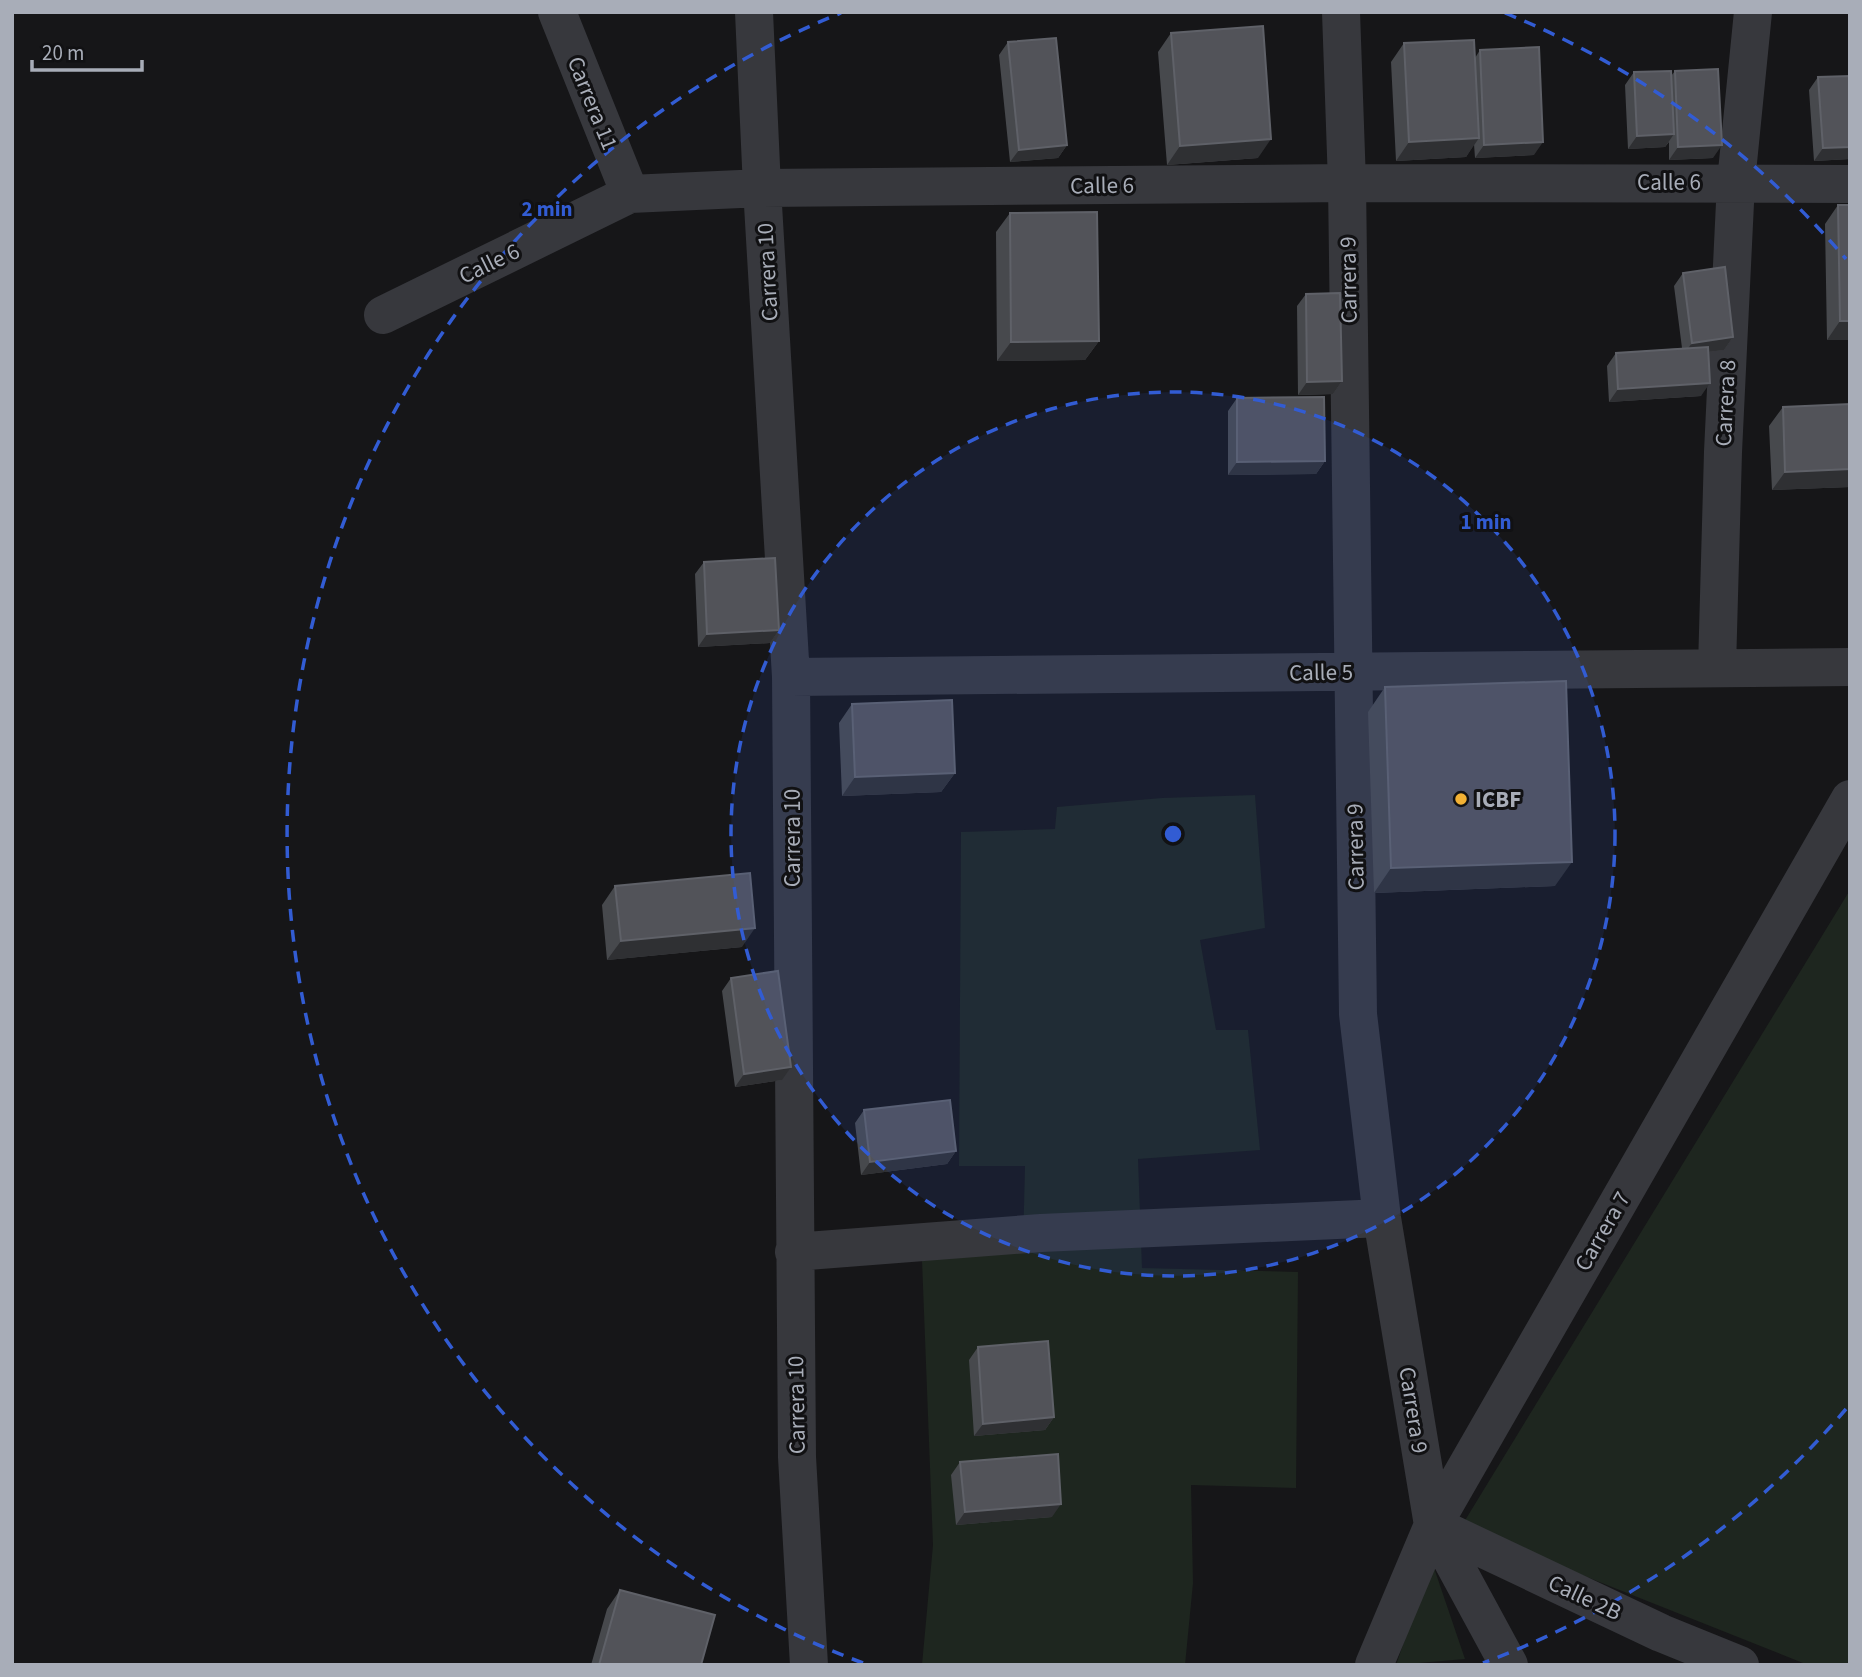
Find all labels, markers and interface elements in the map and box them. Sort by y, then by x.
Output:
scale bar [32,28,142,72]
text: 20 m [42,38,84,68]
street label: Carrera 11 [559,51,626,155]
street label: Calle 6 [1637,166,1701,199]
street label: Calle 6 [1070,168,1134,203]
text: 2 min [521,194,573,224]
street label: Carrera 10 [748,222,787,322]
street label: Calle 6 [453,235,525,292]
street label: Carrera 9 [1331,236,1366,324]
street label: Carrera 8 [1707,359,1744,447]
text: 1 min [1460,507,1512,537]
street label: Calle 5 [1289,655,1353,690]
place label: ICBF [1475,783,1521,816]
street label: Carrera 10 [776,789,809,887]
marker: ICBF [1453,791,1469,807]
street label: Carrera 9 [1338,803,1373,891]
centre of rings [1161,822,1185,846]
street label: Carrera 7 [1566,1185,1638,1277]
street label: Carrera 10 [779,1356,814,1454]
street label: Carrera 9 [1390,1365,1437,1456]
street label: Calle 2B [1543,1566,1627,1629]

